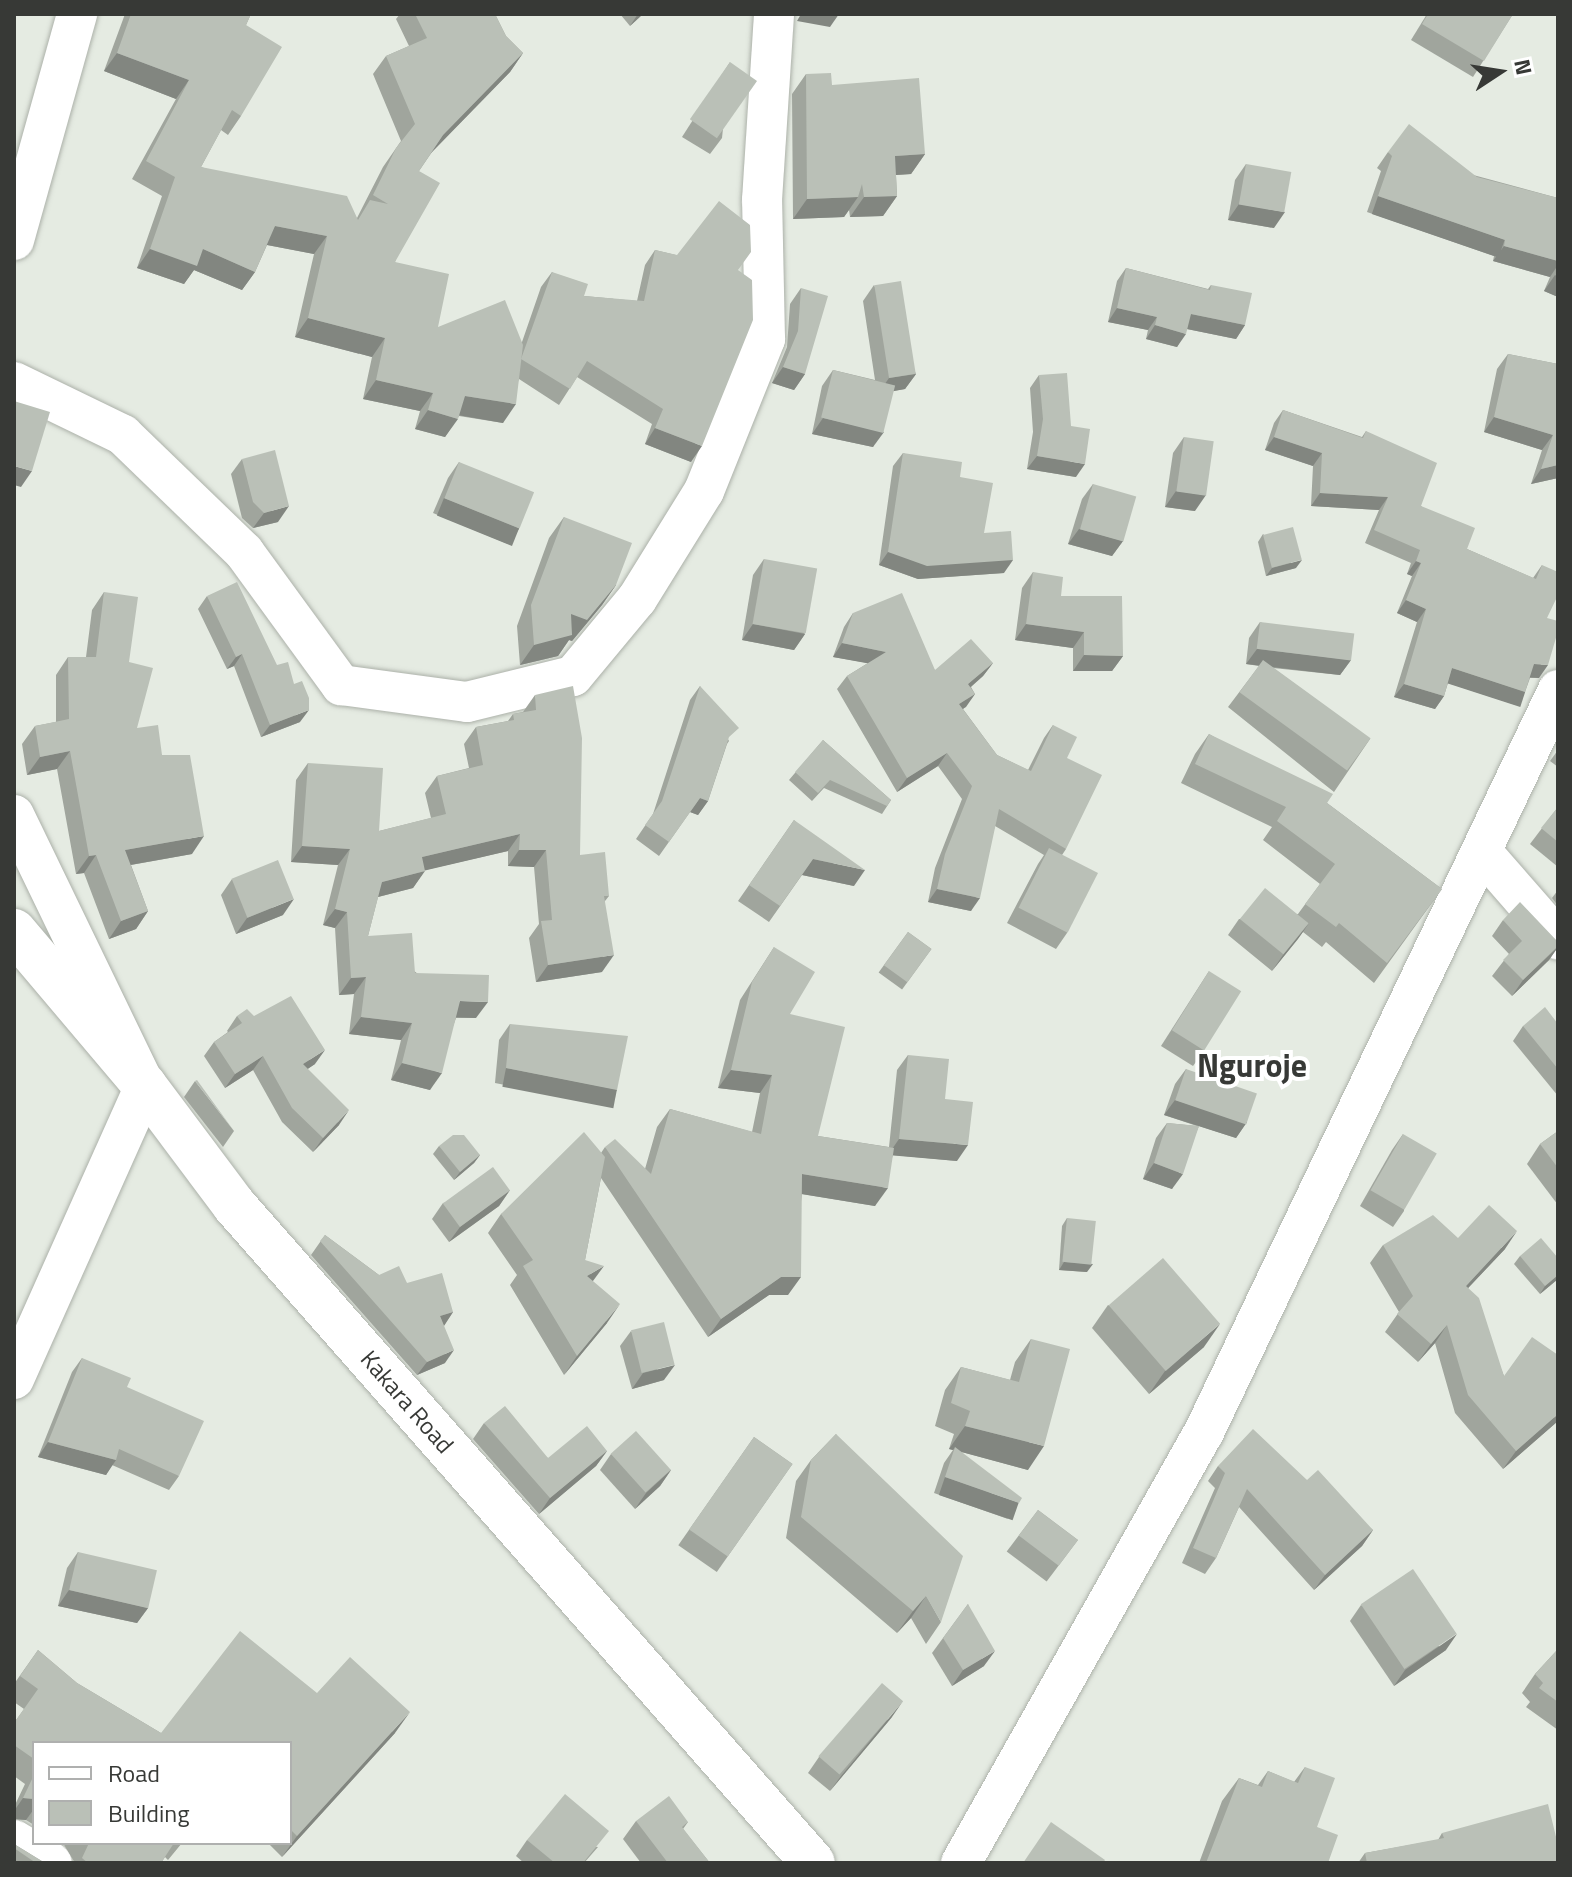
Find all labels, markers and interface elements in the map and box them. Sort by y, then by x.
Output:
north arrow [1460,32,1540,112]
text: N [1505,56,1542,78]
district label: Nguroje [1197,1046,1307,1084]
street label: Kakara Road [355,1345,459,1459]
legend [32,1741,292,1845]
text: Road [108,1755,160,1791]
text: Building [108,1795,190,1831]

